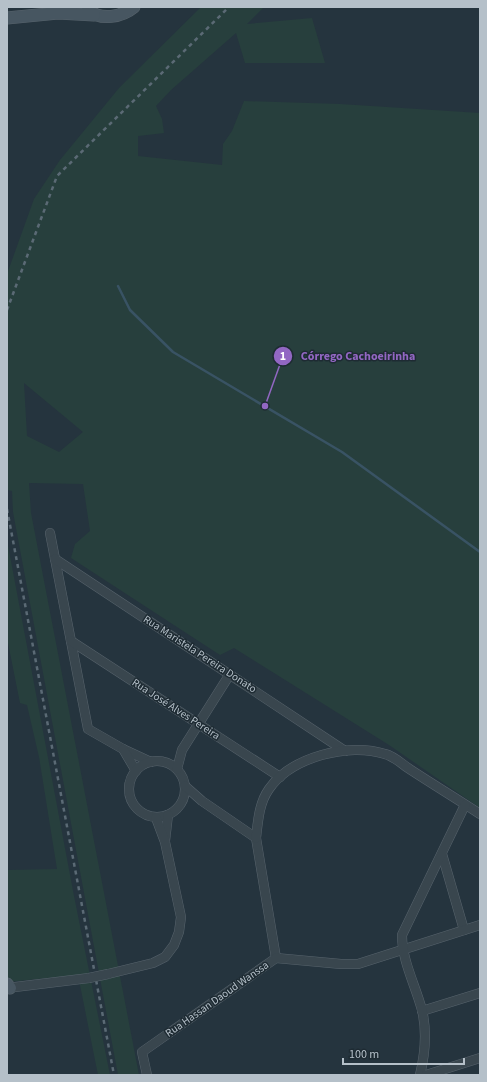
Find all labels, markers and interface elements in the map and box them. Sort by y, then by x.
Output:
callout: Córrego Cachoeirinha [273,344,423,368]
text: 1 [280,348,286,365]
text: Córrego Cachoeirinha [301,348,415,365]
street label: Rua Maristela Pereira Donato [140,612,260,696]
street label: Rua José Alves Pereira [129,675,223,743]
street label: Rua Hassan Daoud Wanssa [162,958,272,1040]
scale bar [343,1040,464,1066]
text: 100 m [349,1046,379,1063]

